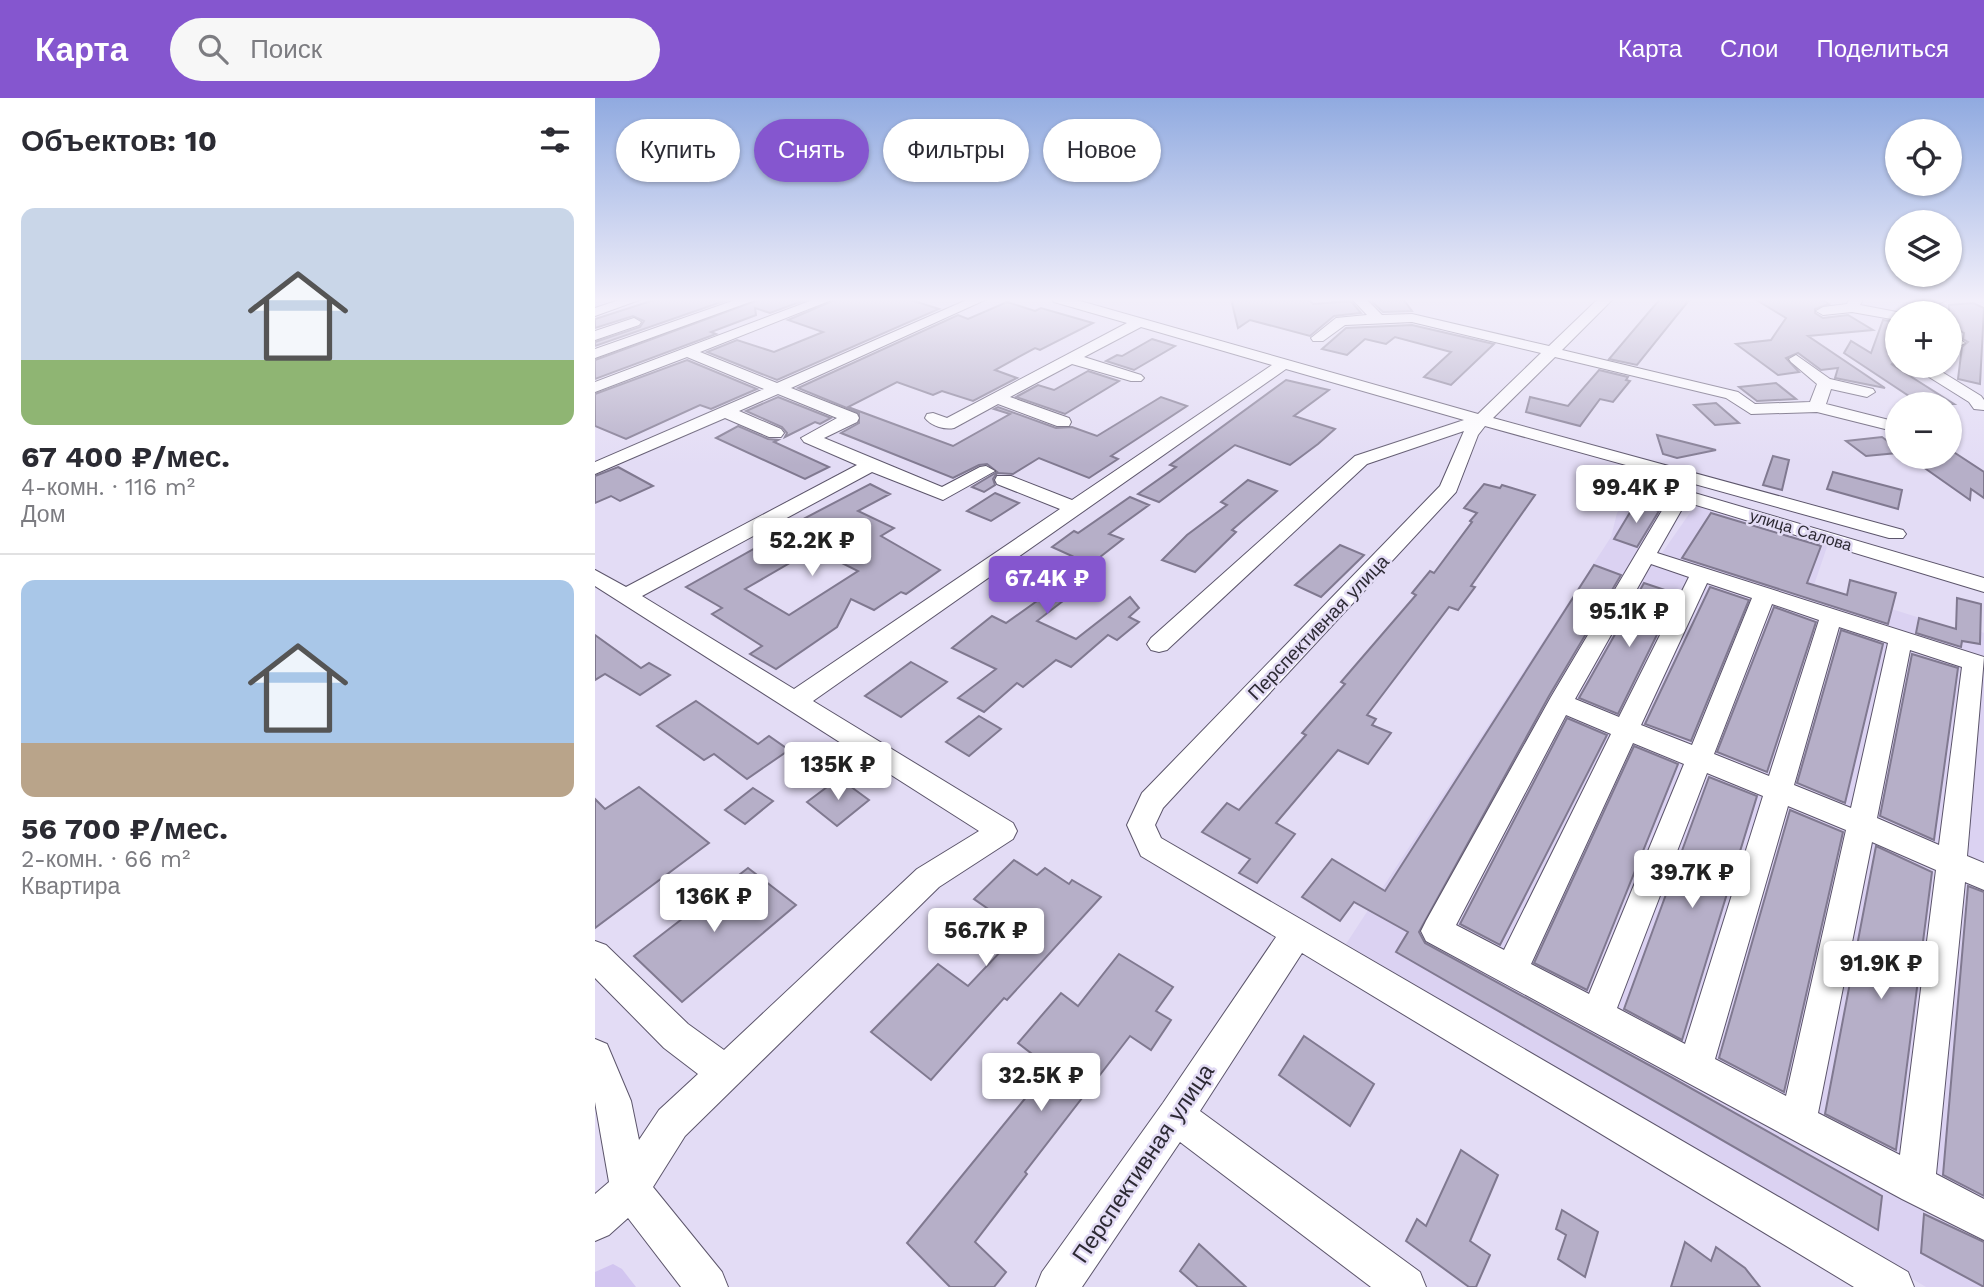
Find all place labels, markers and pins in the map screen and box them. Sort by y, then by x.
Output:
pin: 99.4K ₽ [1571,466,1701,525]
pin: 52.2K ₽ [747,518,877,578]
pin: 67.4K ₽ [982,556,1112,616]
pin: 95.1K ₽ [1564,589,1694,649]
pin: 135K ₽ [781,742,895,802]
pin: 39.7K ₽ [1627,850,1757,910]
pin: 136K ₽ [657,874,771,934]
pin: 56.7K ₽ [921,908,1051,968]
pin: 91.9K ₽ [1816,942,1946,1001]
pin: 32.5K ₽ [976,1054,1106,1113]

